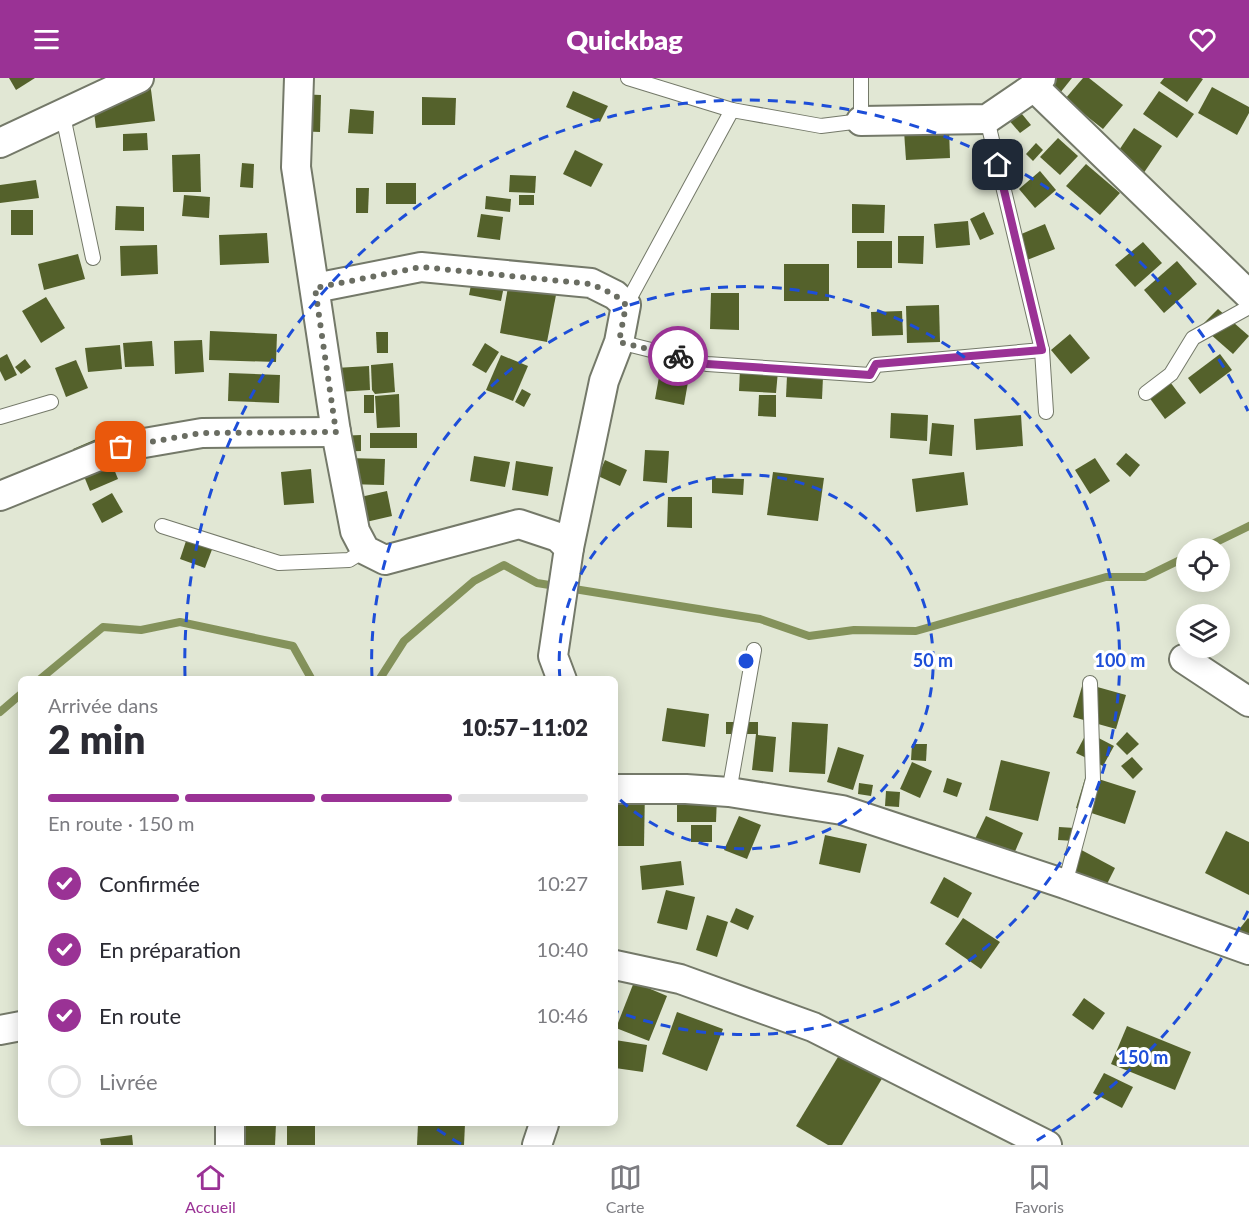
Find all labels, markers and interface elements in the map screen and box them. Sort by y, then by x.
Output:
icon: menu [30,23,63,56]
text: Quickbag [566,23,683,56]
icon: heart [1186,23,1219,56]
pin [972,139,1023,190]
icon: home [981,148,1014,181]
courier [648,326,708,386]
icon: bike [662,340,695,373]
pin [95,421,146,472]
icon: bag [104,430,137,463]
map controls [1176,538,1230,658]
button: locate [1176,538,1230,592]
button: layers [1176,604,1230,658]
text: 50 m [913,649,953,671]
text: 100 m [1095,649,1145,671]
centre of rings [736,651,756,671]
text: Arrivée dans [48,693,158,717]
text: 10:57–11:02 [462,714,588,741]
text: 2 min [48,716,145,762]
text: En route · 150 m [48,811,194,835]
icon: check [48,867,81,900]
text: Confirmée [99,870,200,897]
text: 10:27 [537,871,588,895]
icon: check [48,933,81,966]
text: En préparation [99,936,241,963]
text: 10:40 [537,937,588,961]
icon: check [48,999,81,1032]
text: En route [99,1002,181,1029]
text: 10:46 [537,1003,588,1027]
text: 150 m [1118,1046,1168,1068]
text: Livrée [99,1068,158,1095]
tab: Accueil [185,1161,236,1216]
tab: Carte [606,1161,644,1216]
tab: Favoris [1015,1161,1064,1216]

